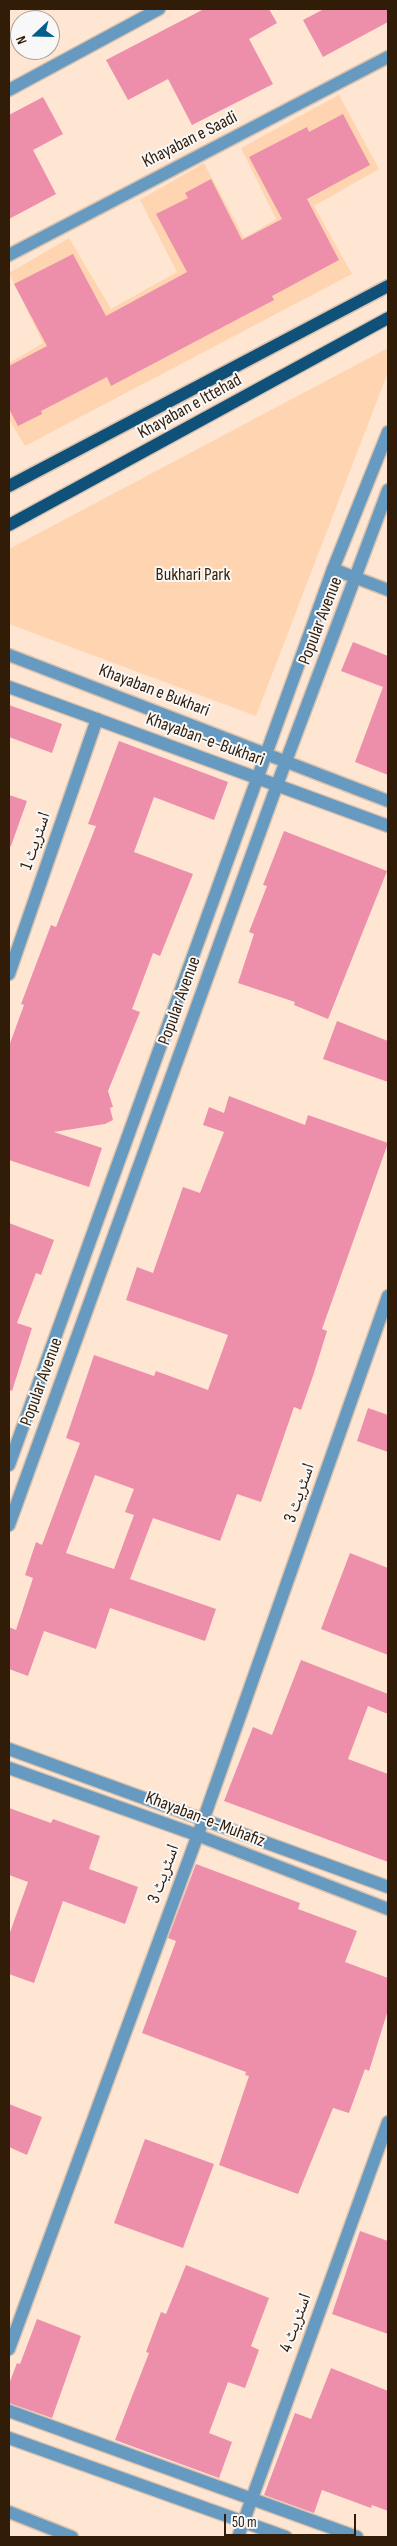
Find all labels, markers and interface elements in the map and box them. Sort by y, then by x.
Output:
north arrow [10,10,60,60]
text: N [12,34,31,47]
street label: Khayaban e Saadi [139,107,241,173]
street label: Khayaban e Ittehad [134,370,246,444]
park label: Bukhari Park [156,564,230,586]
street label: Popular Avenue [294,574,348,668]
street label: Khayaban e Bukhari [96,660,212,722]
street label: Khayaban-e-Bukhari [143,709,267,771]
street label: اسٹریٹ 1 [16,809,56,873]
street label: Popular Avenue [154,954,206,1048]
street label: Popular Avenue [16,1335,68,1429]
street label: اسٹریٹ 3 [280,1461,320,1525]
street label: Khayaban-e-Muhafiz [142,1787,268,1853]
street label: اسٹریٹ 3 [143,1842,185,1906]
street label: اسٹریٹ 4 [275,2291,317,2355]
scale bar [227,2504,360,2536]
text: 50 m [232,2513,257,2532]

